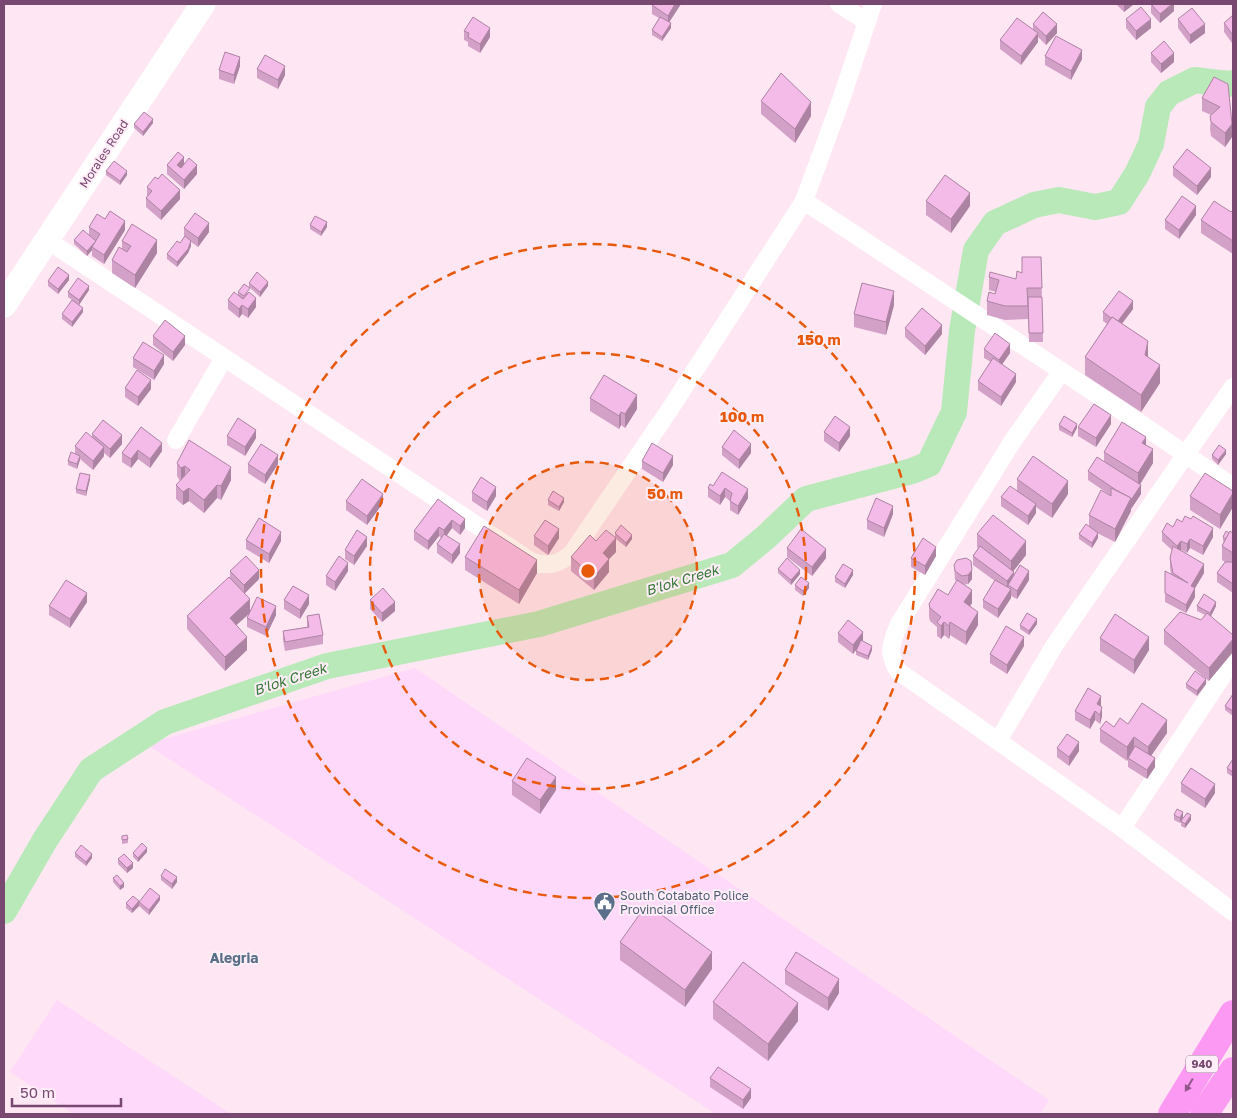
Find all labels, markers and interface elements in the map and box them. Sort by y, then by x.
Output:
street label: Morales Road [76,117,131,191]
text: 150 m [797,330,841,348]
text: 100 m [720,407,764,425]
text: 50 m [647,484,683,502]
water label: B'lok Creek [643,560,722,599]
centre of rings [579,562,597,580]
water label: B'lok Creek [251,658,330,698]
place label: South Cotabato Police Provincial Office [620,888,749,917]
public building icon: South Cotabato Police Provincial Office [592,891,616,922]
district label: Alegria [210,949,258,966]
road number: 940 [1186,1056,1218,1072]
scale bar [12,1076,121,1108]
one-way arrow [1185,1079,1194,1092]
text: 50 m [20,1083,55,1101]

